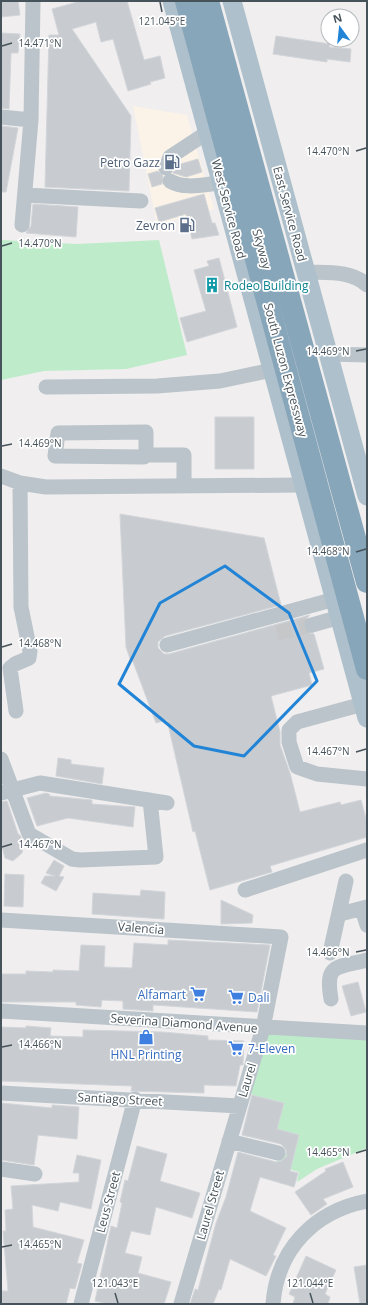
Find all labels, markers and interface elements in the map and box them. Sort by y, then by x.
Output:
north arrow [320,8,360,48]
text: N [331,9,344,26]
text: 121.045°E [139,14,185,28]
text: 14.471°N [18,36,62,50]
text: 14.470°N [306,144,350,158]
fuel station icon: Petro Gazz [163,153,181,171]
place label: Petro Gazz [100,154,160,171]
street label: West Service Road [208,157,250,261]
street label: East Service Road [269,164,311,264]
fuel station icon: Zevron [178,216,196,234]
place label: Zevron [136,217,175,234]
street label: Skyway [249,227,276,272]
text: 14.470°N [18,236,62,250]
building icon: Rodeo Building [203,276,221,294]
place label: Rodeo Building [224,277,309,294]
street label: South Luzon Expressway [260,301,312,440]
text: 14.469°N [306,344,350,358]
text: 14.469°N [18,436,62,450]
text: 14.468°N [306,544,350,558]
text: 14.468°N [18,636,62,650]
text: 14.467°N [306,744,350,758]
text: 14.467°N [18,837,62,851]
street label: Valencia [117,918,165,938]
text: 14.466°N [306,945,350,959]
supermarket icon: Alfamart [189,985,207,1003]
place label: Alfamart [138,986,186,1003]
supermarket icon: Dali [227,988,245,1006]
place label: Dali [248,989,269,1006]
street label: Severina Diamond Avenue [110,1009,258,1037]
shop icon: HNL Printing [137,1028,155,1046]
text: 14.466°N [18,1037,62,1051]
supermarket icon: 7-Eleven [227,1039,245,1057]
place label: 7-Eleven [248,1040,295,1057]
place label: HNL Printing [111,1046,182,1063]
street label: Laurel [234,1061,260,1099]
street label: Santiago Street [77,1088,163,1110]
text: 14.465°N [306,1145,350,1159]
street label: Laurel Street [192,1168,228,1242]
street label: Leus Street [92,1170,124,1234]
text: 14.465°N [18,1237,62,1251]
text: 121.043°E [92,1276,138,1290]
text: 121.044°E [287,1276,333,1290]

